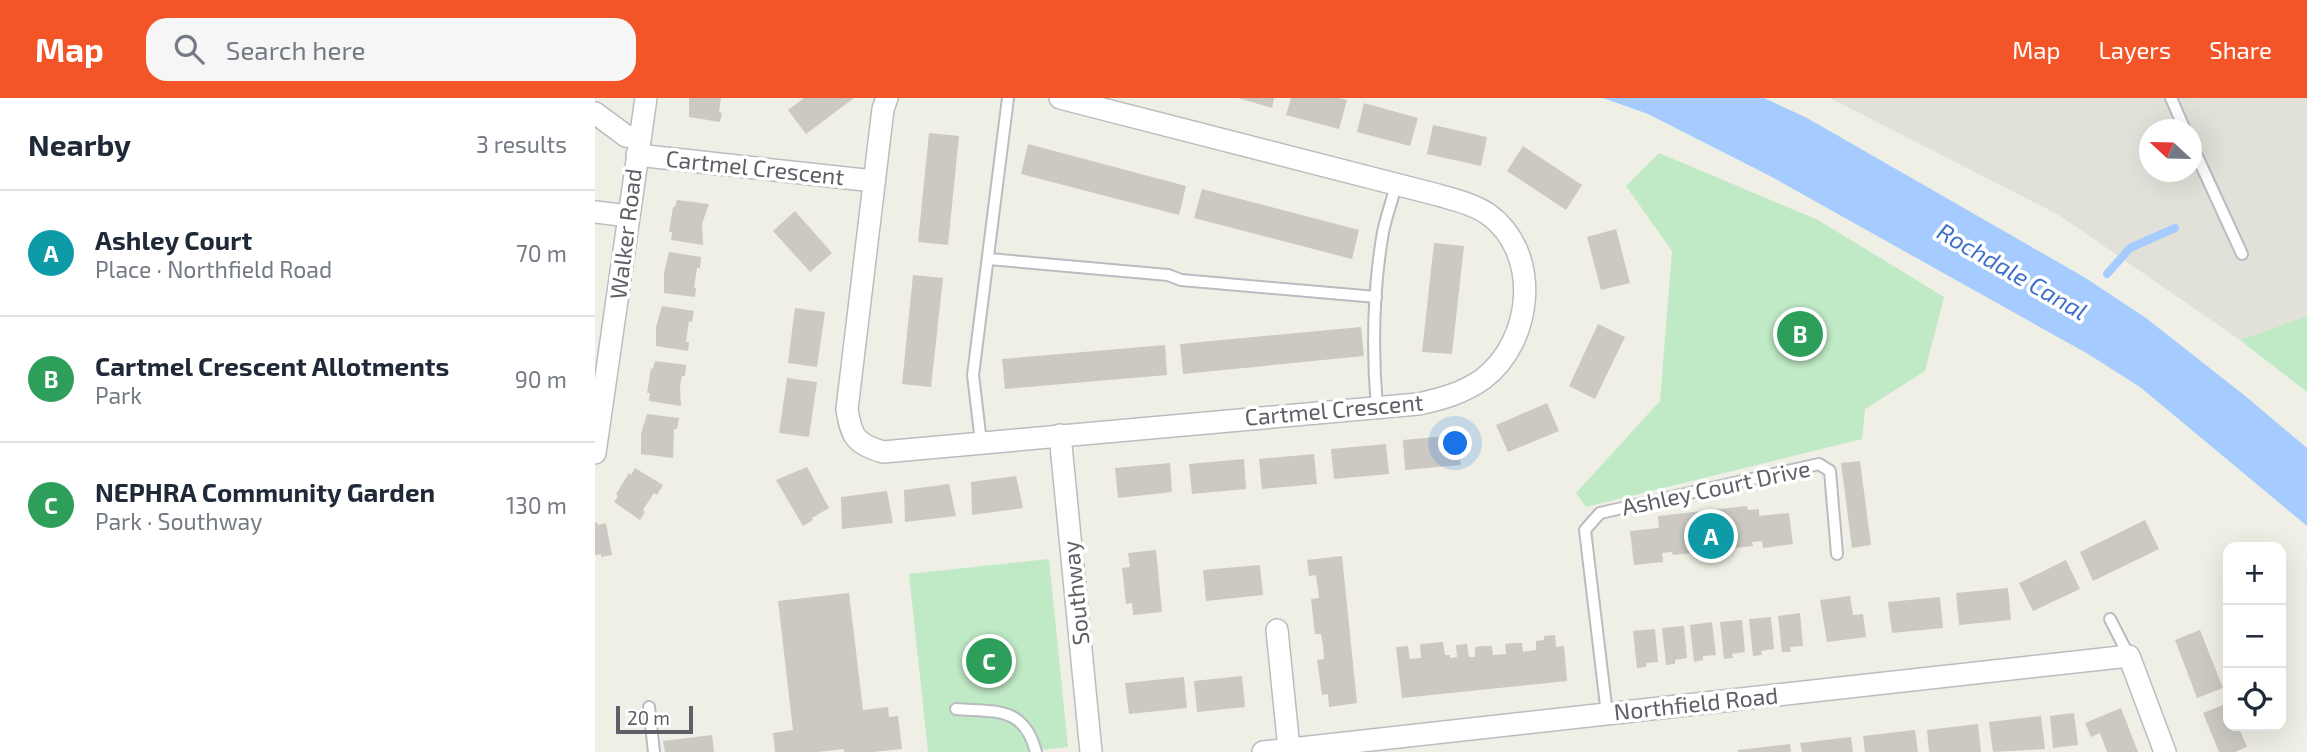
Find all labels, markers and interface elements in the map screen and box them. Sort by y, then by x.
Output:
search box [146,18,636,81]
text: Map [35,29,104,69]
icon: search [170,30,208,68]
text: Search here [226,34,365,65]
text: Map [2012,35,2060,64]
text: Layers [2098,35,2171,64]
text: Share [2209,35,2272,64]
north arrow [2139,119,2202,182]
text: Nearby [28,126,131,162]
text: 3 results [476,130,567,158]
street label: Cartmel Crescent [665,144,846,190]
street label: Walker Road [603,167,647,301]
water label: Rochdale Canal [1933,216,2093,325]
text: Ashley Court [95,224,252,255]
text: A [43,239,59,267]
text: 70 m [516,239,567,267]
text: Place · Northfield Road [95,255,332,283]
pin: B [1777,308,1823,360]
text: Cartmel Crescent Allotments [95,350,449,381]
text: B [44,365,58,393]
text: 90 m [515,365,567,393]
text: Park [95,381,142,409]
street label: Cartmel Crescent [1243,387,1425,431]
your location [1438,426,1472,460]
street label: Ashley Court Drive [1619,453,1813,521]
text: NEPHRA Community Garden [95,476,435,507]
text: C [44,491,58,519]
text: 130 m [506,491,567,519]
text: Park · Southway [95,507,262,535]
pin: A [1688,510,1734,562]
street label: Southway [1056,539,1094,647]
map controls [2223,542,2286,731]
button: + [2223,542,2286,605]
button: − [2223,605,2286,668]
pin: C [966,635,1012,687]
button: locate [2223,668,2286,731]
street label: Northfield Road [1612,680,1779,726]
scale bar [616,703,693,735]
text: 20 m [627,706,670,729]

